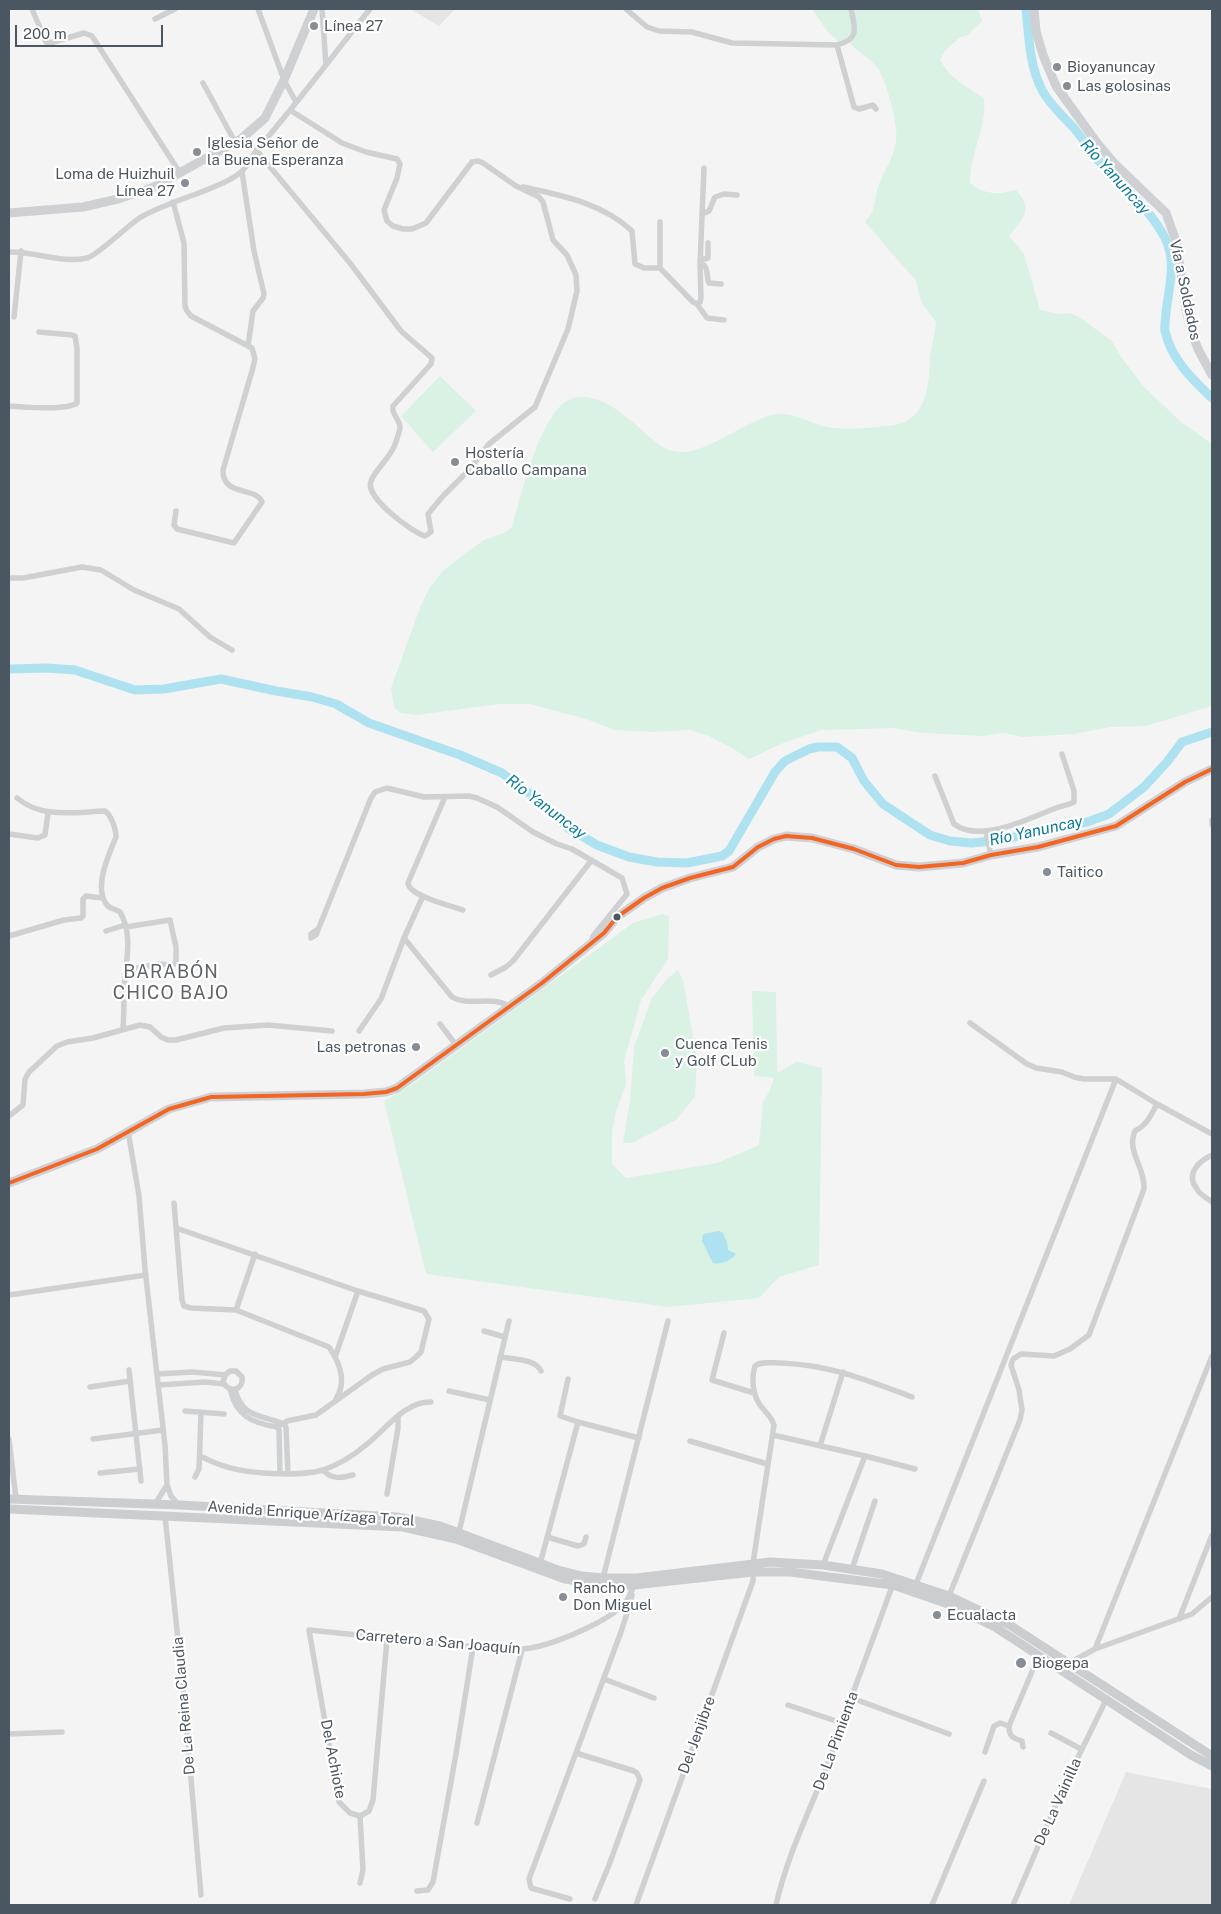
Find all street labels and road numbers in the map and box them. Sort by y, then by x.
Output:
street label: Vía a Soldados [1166,238,1204,342]
street label: Avenida Enrique Arízaga Toral [207,1498,415,1530]
street label: Carretero a San Joaquín [355,1626,521,1658]
street label: De La Reina Claudia [169,1636,199,1776]
street label: De La Pimienta [810,1689,862,1793]
street label: Del Jenjibre [675,1694,719,1776]
street label: Del Achiote [317,1718,349,1800]
street label: De La Vainilla [1031,1755,1085,1849]

